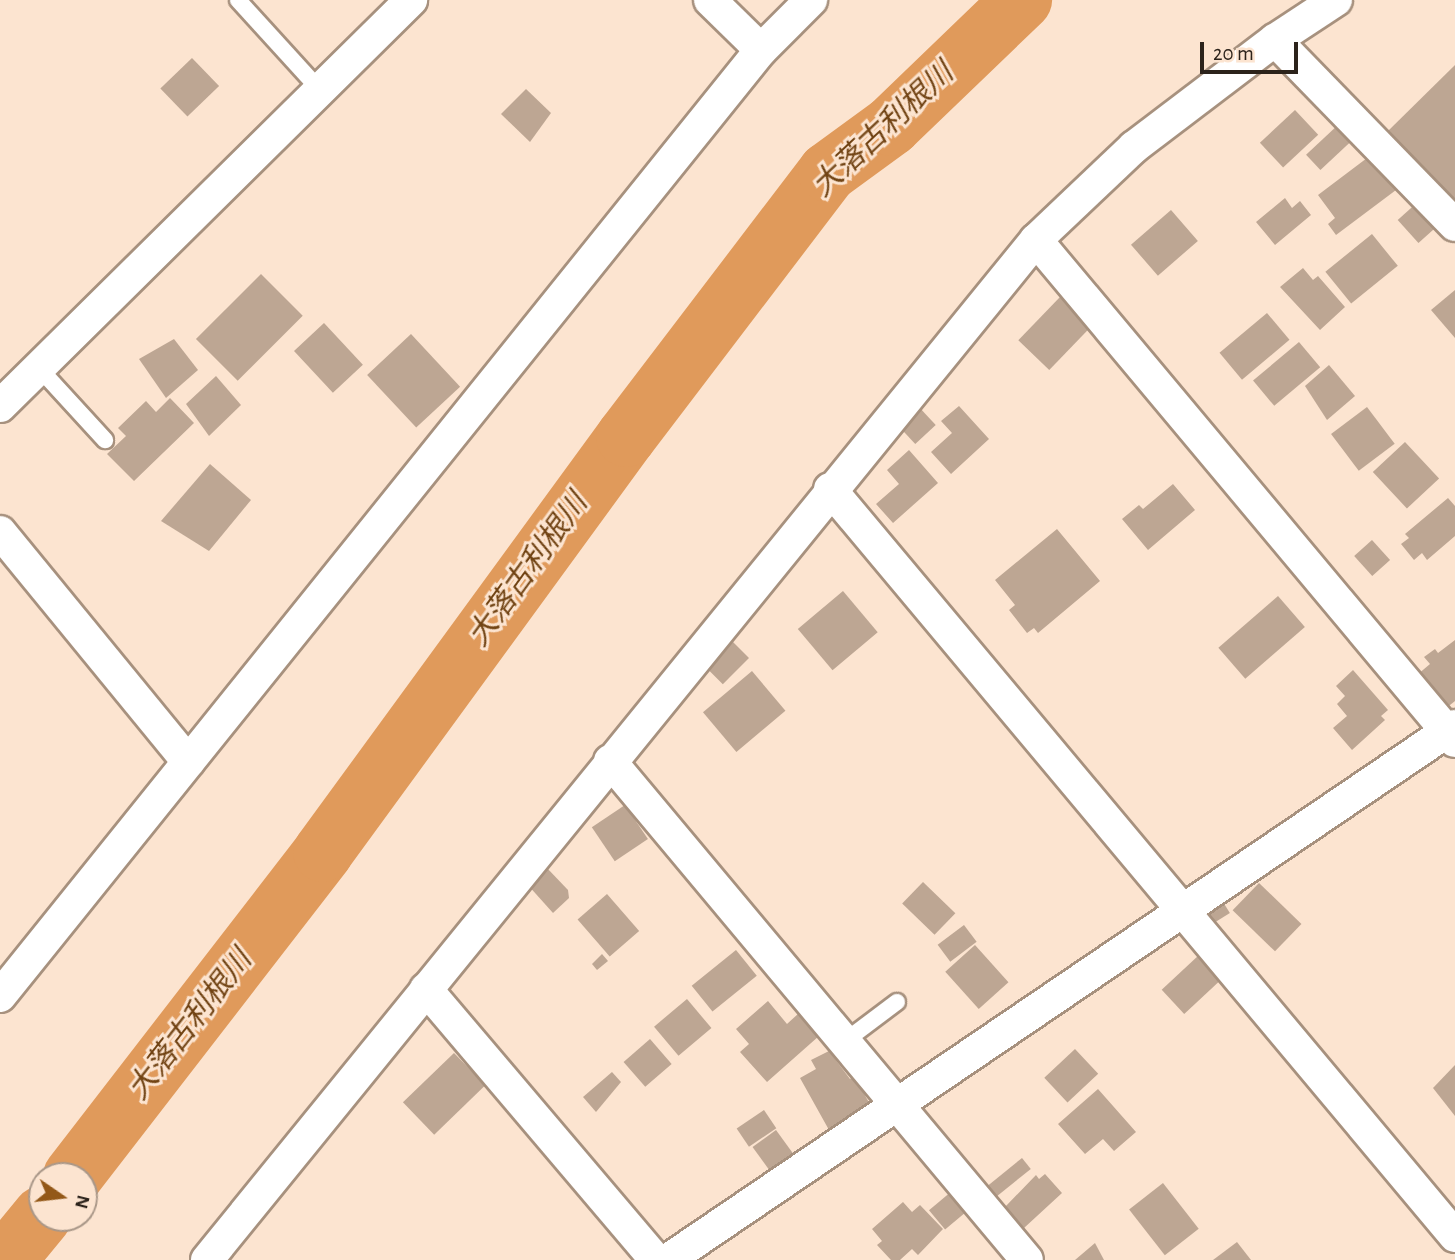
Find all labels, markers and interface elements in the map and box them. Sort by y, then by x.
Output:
scale bar [1203,28,1301,72]
text: 20 m [1213,43,1254,64]
water label: 大落古利根川 [805,55,961,205]
water label: 大落古利根川 [461,487,595,653]
water label: 大落古利根川 [120,943,260,1107]
north arrow [28,1162,98,1232]
text: N [71,1193,93,1210]

